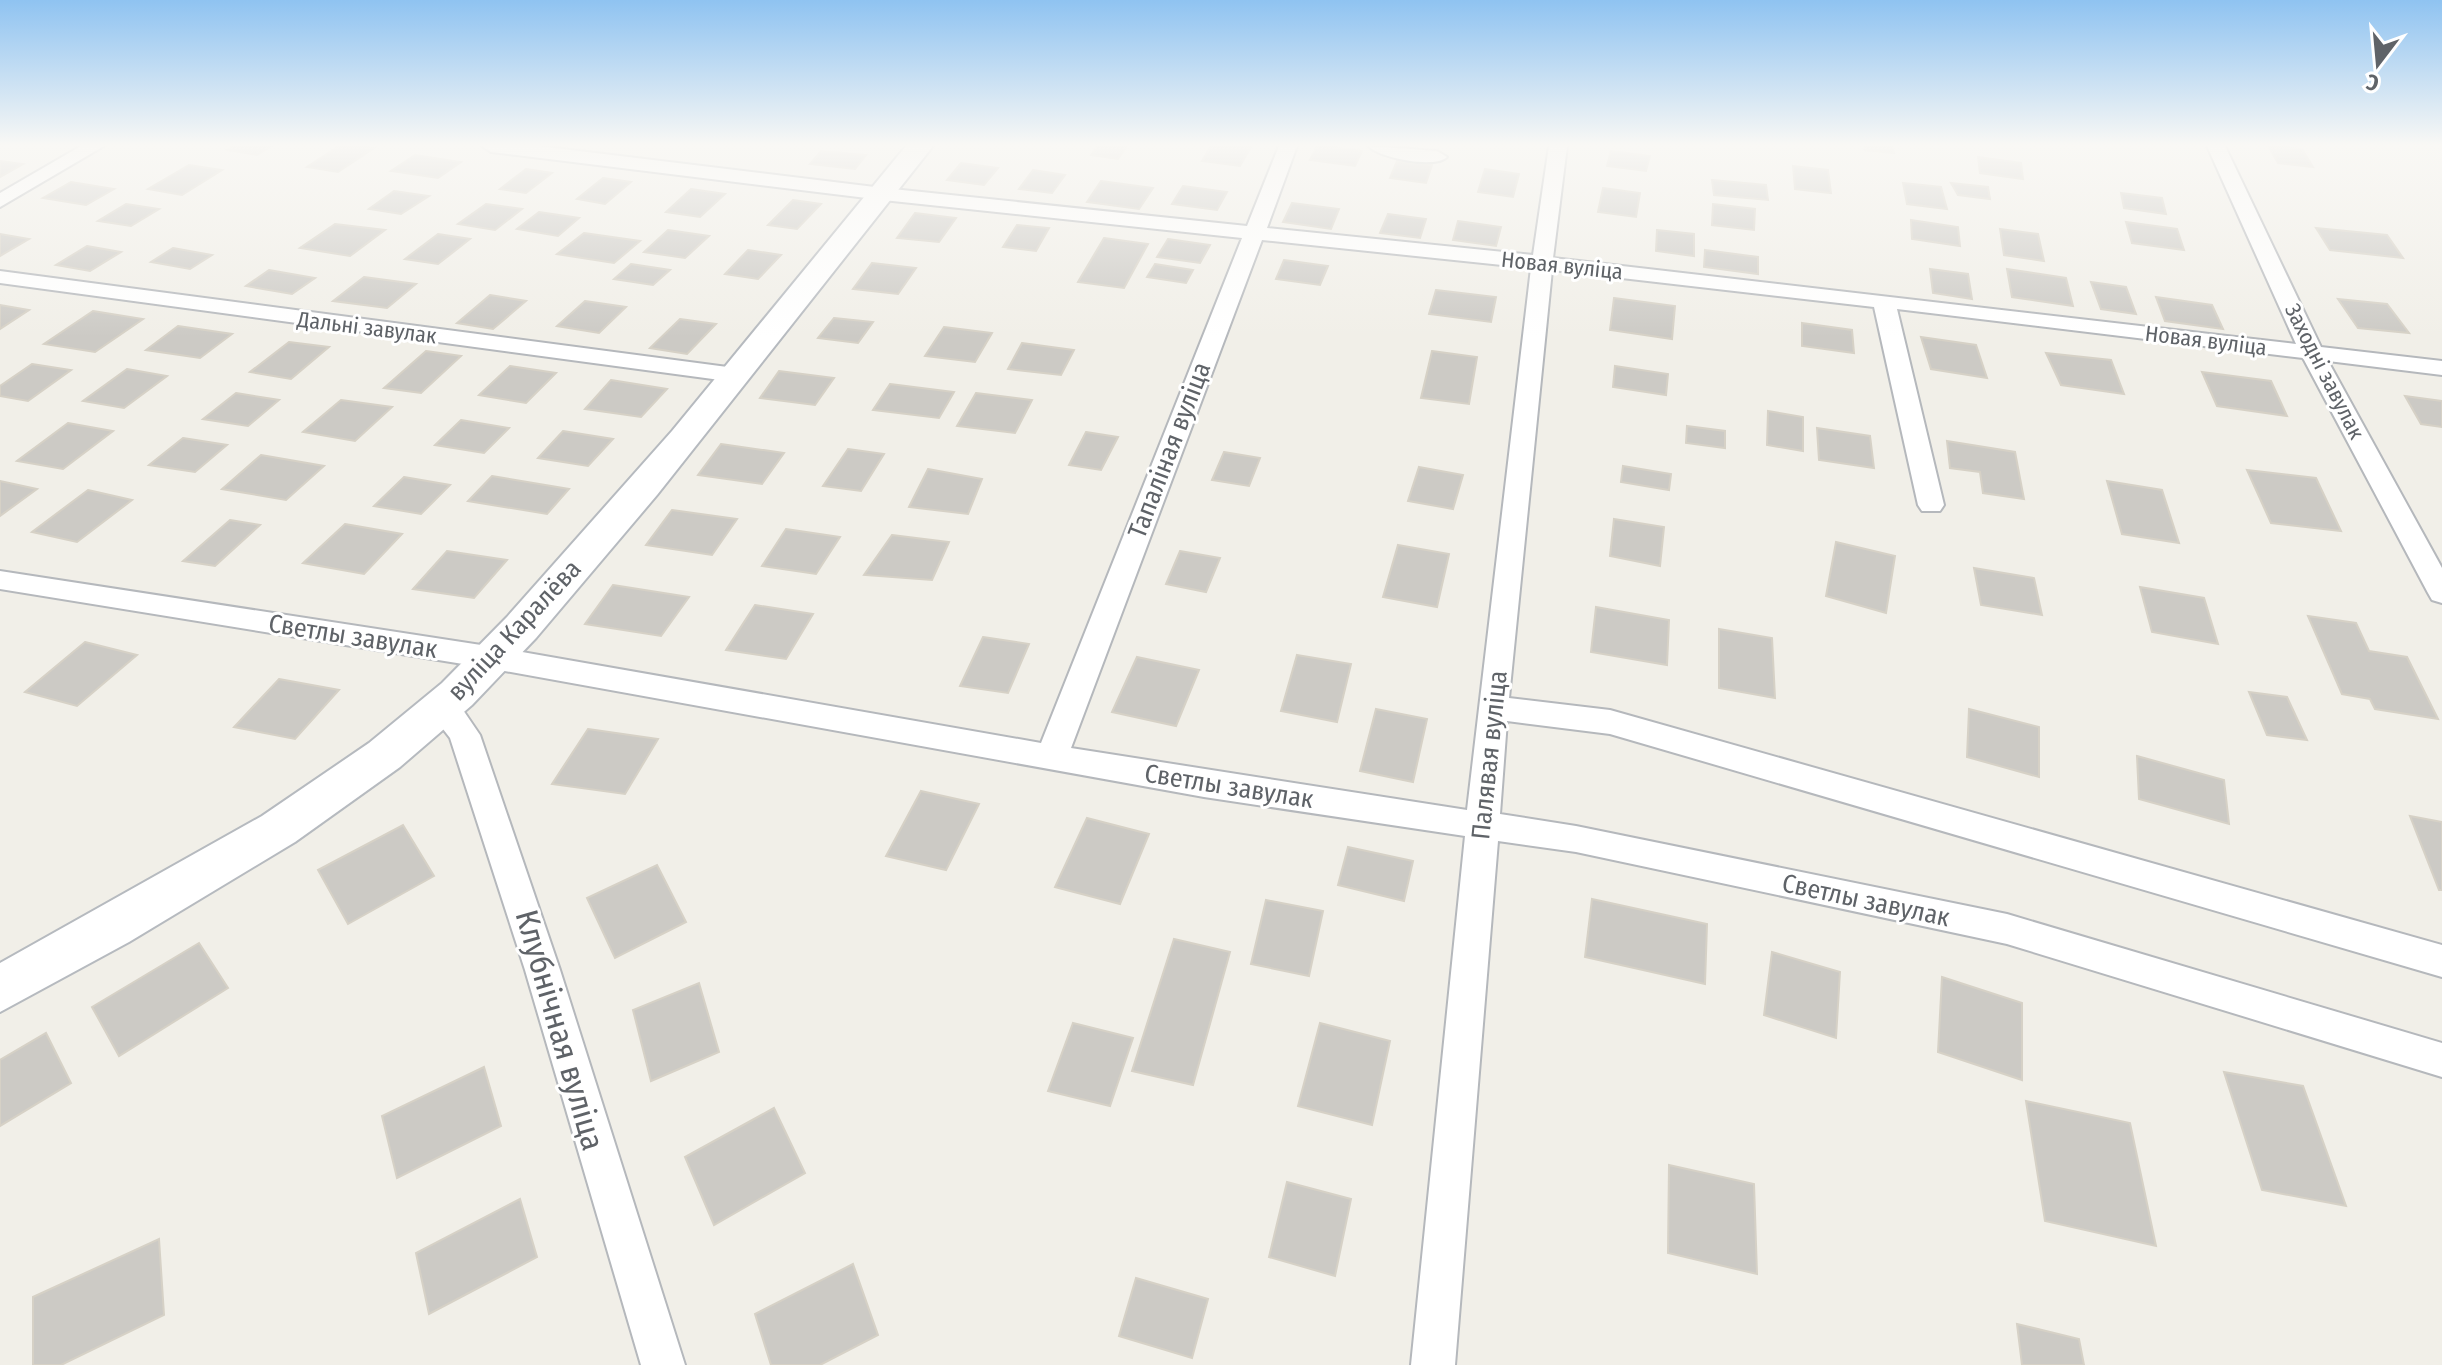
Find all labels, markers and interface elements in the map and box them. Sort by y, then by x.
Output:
north arrow [2338,24,2418,104]
text: С [2363,68,2382,97]
street label: Новая вуліца [1500,246,1624,285]
street label: Заходні завулак [2279,299,2371,444]
street label: Дальні завулак [295,305,439,350]
street label: Новая вуліца [2144,320,2268,361]
street label: Тапаліная вуліца [1122,358,1217,543]
street label: вуліца Каралёва [441,554,587,707]
street label: Светлы завулак [266,608,440,665]
street label: Палявая вуліца [1465,669,1514,841]
street label: Светлы завулак [1142,758,1316,815]
street label: Светлы завулак [1779,868,1953,933]
street label: Клубнічная вуліца [508,905,612,1155]

